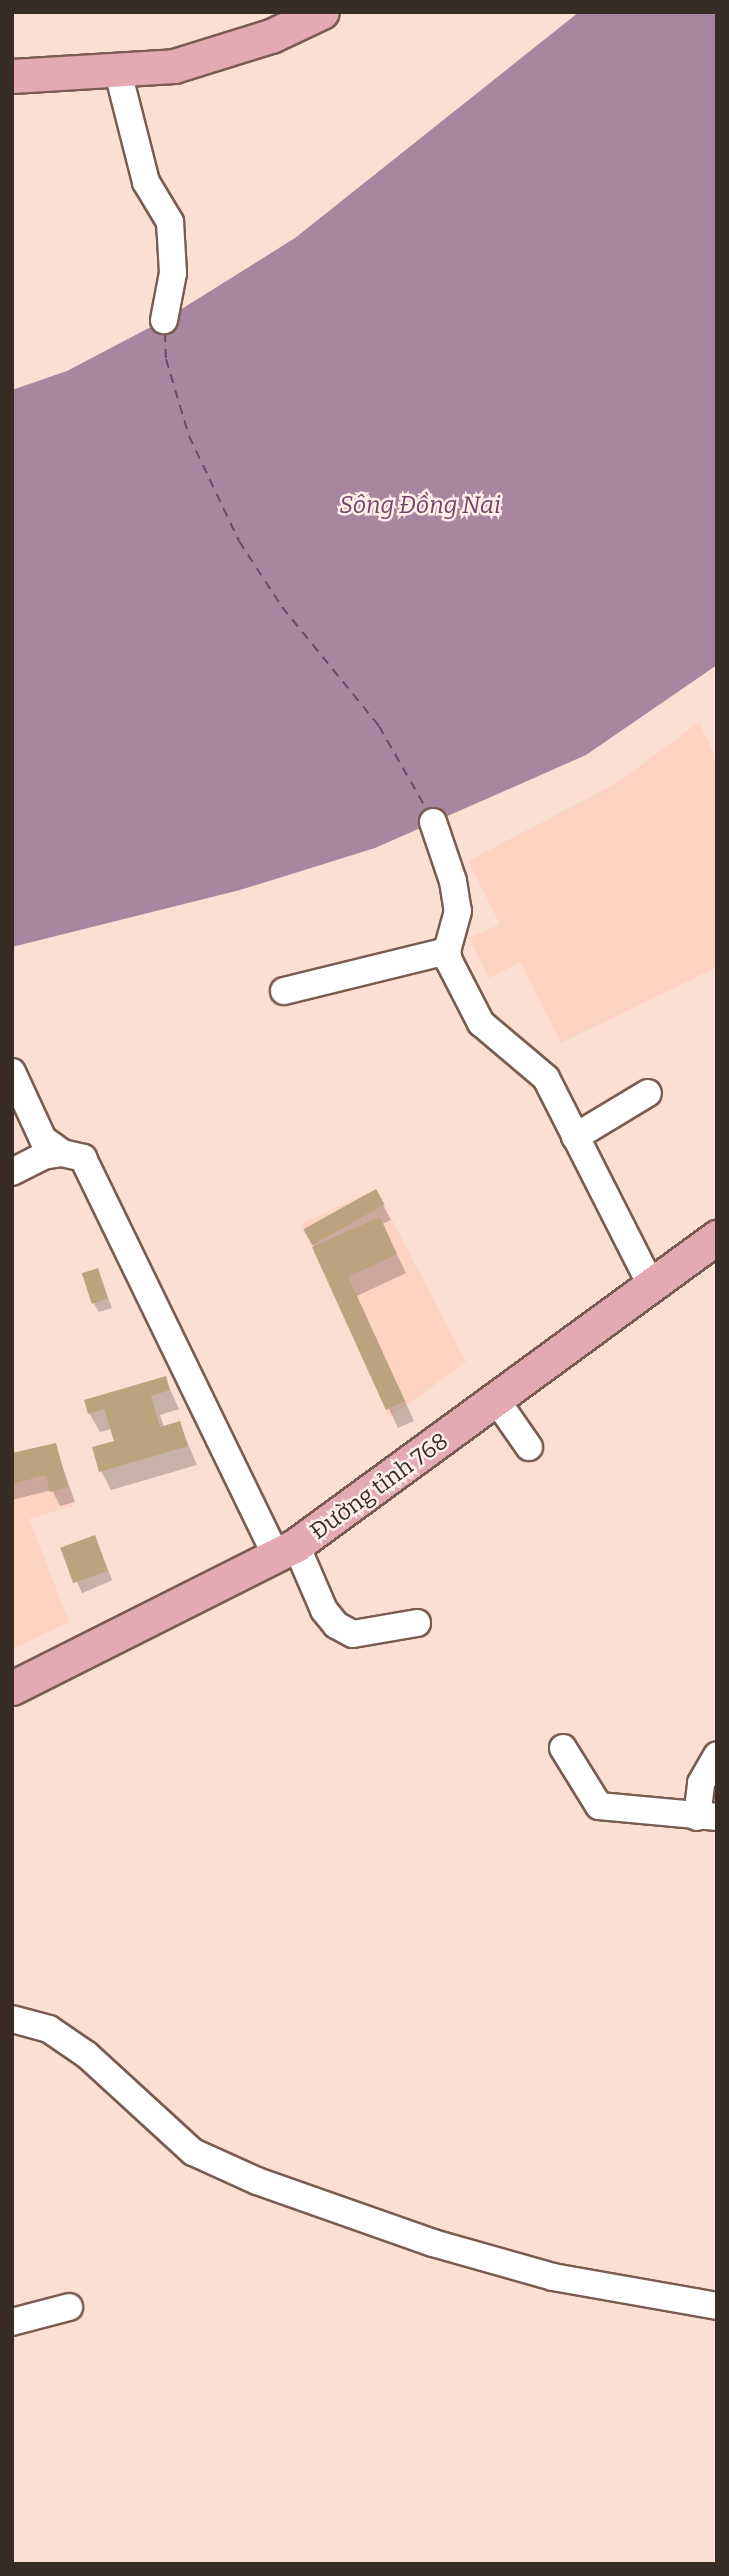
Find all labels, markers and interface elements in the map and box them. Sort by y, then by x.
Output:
water label: Sông Đồng Nai [339,492,501,520]
street label: Đường tỉnh 768 [305,1427,453,1545]

